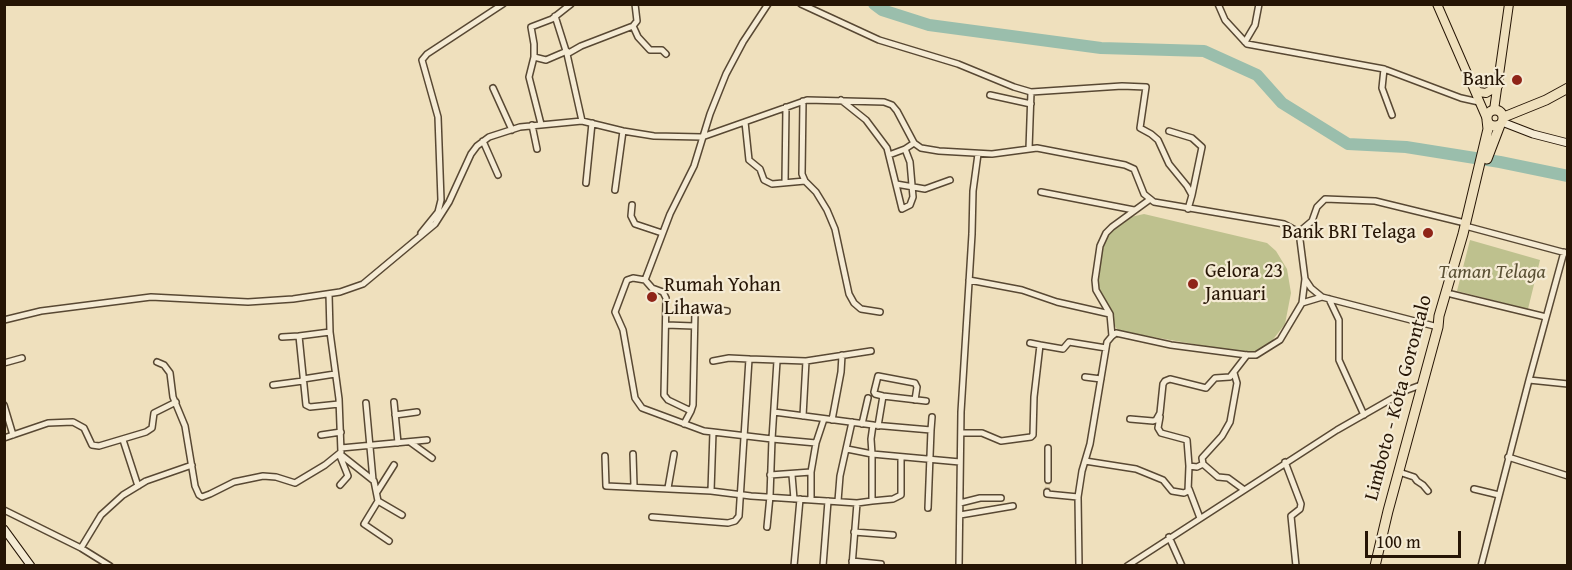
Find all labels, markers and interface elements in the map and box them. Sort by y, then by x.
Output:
place label: Bank [1463,68,1505,92]
marker: Bank [1510,73,1524,87]
place label: Bank BRI Telaga [1282,221,1416,245]
marker: Bank BRI Telaga [1421,226,1435,240]
place label: Gelora 23 Januari [1205,260,1283,307]
park label: Taman Telaga [1438,261,1546,285]
place label: Rumah Yohan Lihawa [664,274,781,321]
marker: Gelora 23 Januari [1186,277,1200,291]
marker: Rumah Yohan Lihawa [645,290,659,304]
street label: Limboto - Kota Gorontalo [1360,293,1438,503]
scale bar [1368,519,1464,557]
text: 100 m [1376,528,1421,555]

